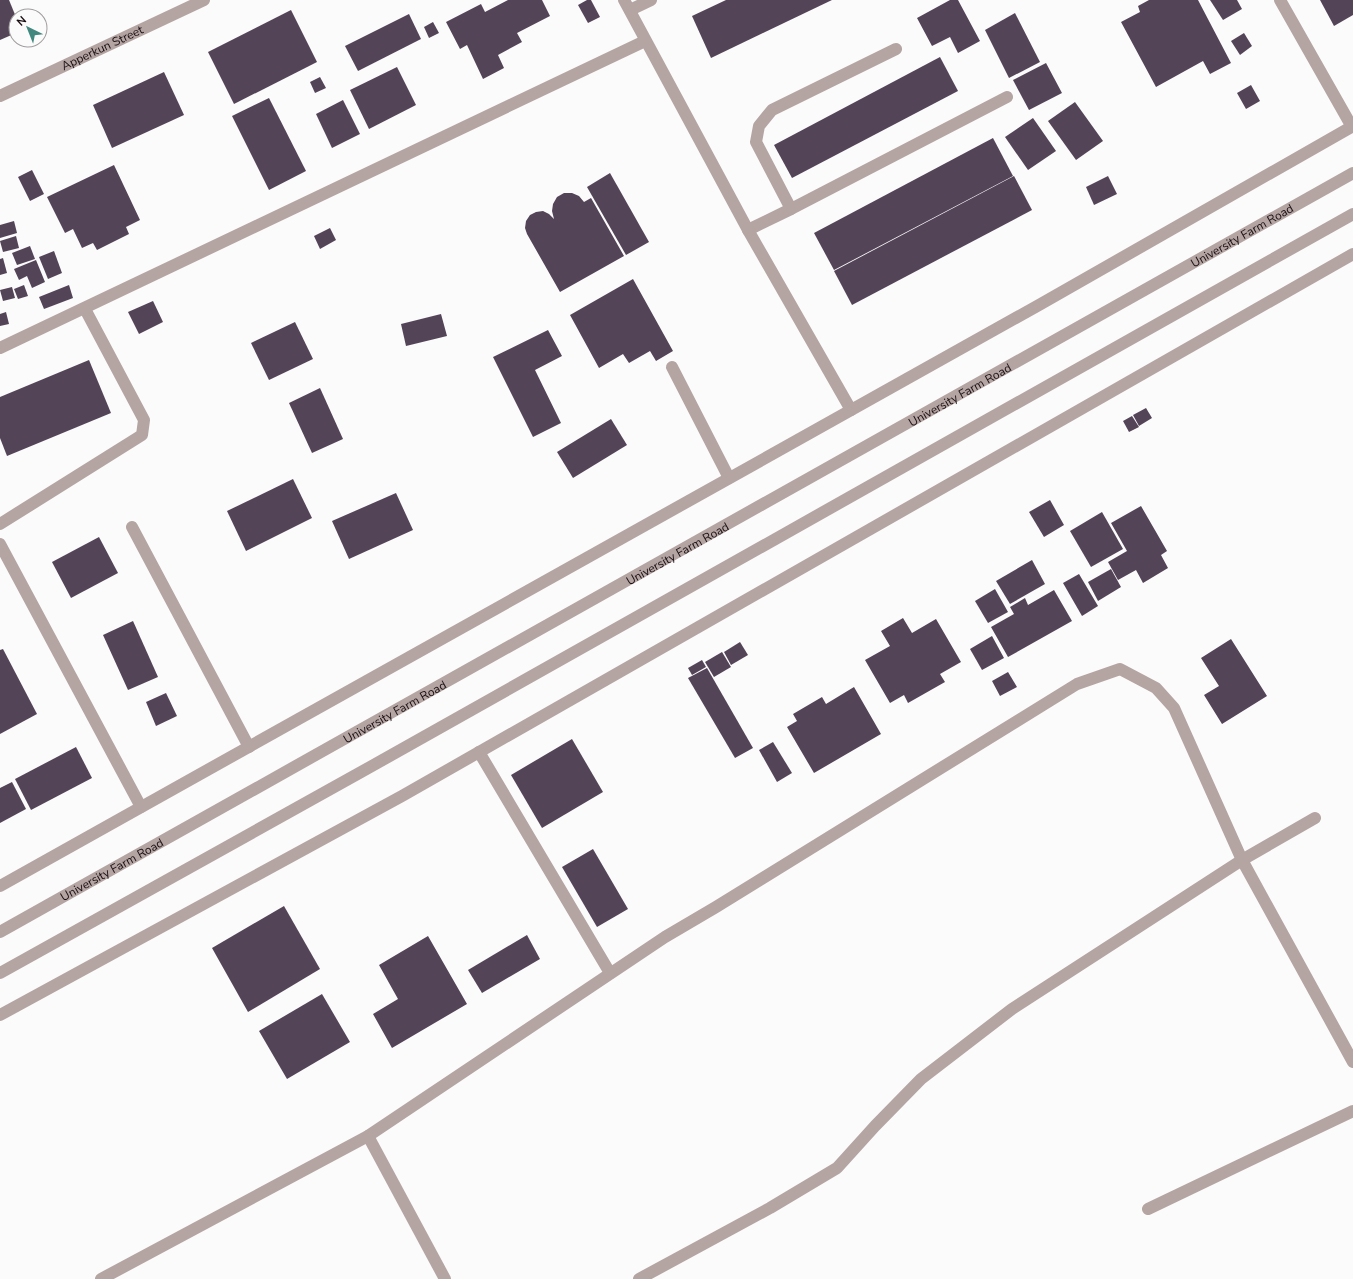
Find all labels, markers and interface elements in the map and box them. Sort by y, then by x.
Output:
north arrow [8,8,48,48]
text: N [13,13,30,29]
street label: Apperkun Street [59,21,147,74]
street label: University Farm Road [1188,200,1296,271]
street label: University Farm Road [906,360,1014,430]
street label: University Farm Road [623,519,732,589]
street label: University Farm Road [341,677,449,747]
street label: University Farm Road [57,835,166,905]

